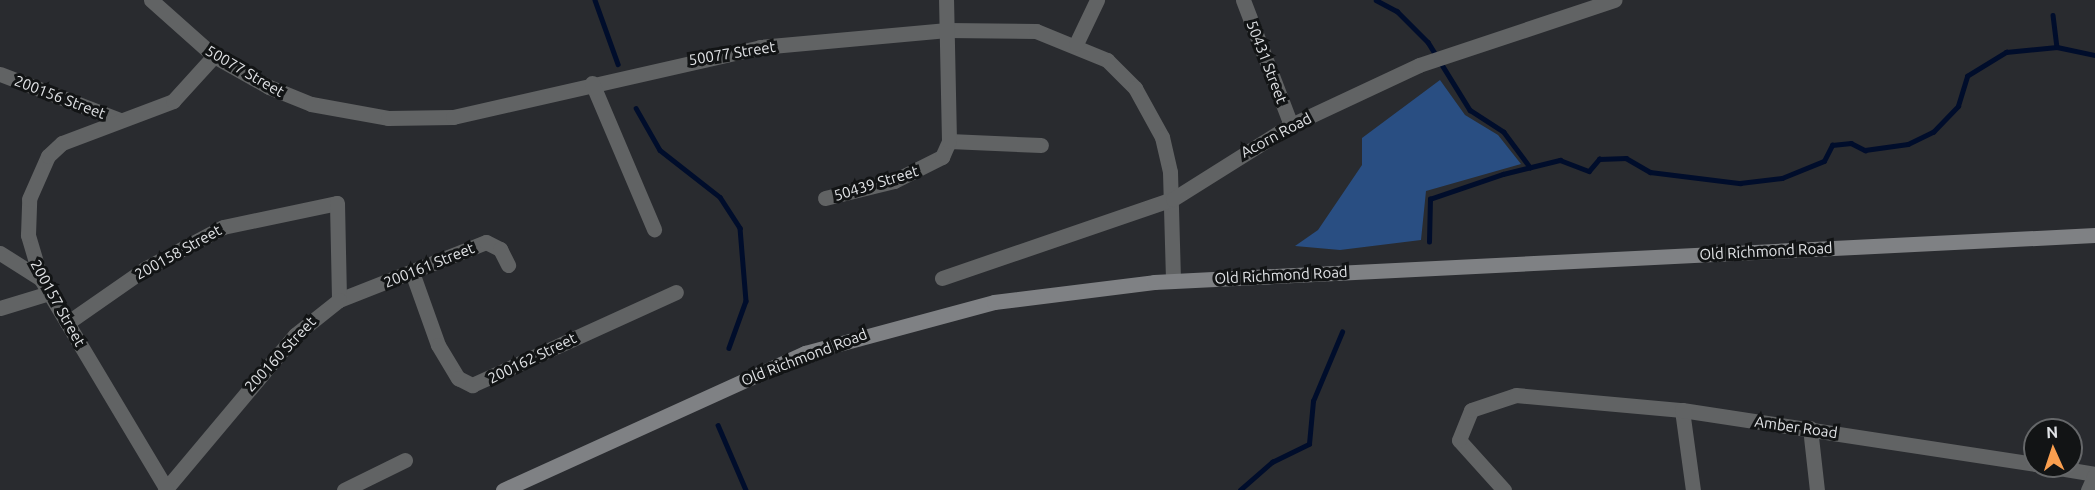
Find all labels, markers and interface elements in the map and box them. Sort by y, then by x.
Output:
street label: 50431 Street [1243,18,1291,106]
street label: 50077 Street [687,37,777,69]
street label: 50077 Street [203,41,287,101]
street label: 200156 Street [12,71,108,123]
street label: Acorn Road [1237,109,1315,161]
street label: 50439 Street [831,162,921,204]
street label: 200158 Street [132,221,224,283]
street label: 200161 Street [381,239,477,291]
street label: Old Richmond Road [1699,239,1833,263]
street label: 200157 Street [27,257,89,349]
street label: Old Richmond Road [1214,263,1348,287]
street label: 200160 Street [241,313,319,395]
street label: Old Richmond Road [739,325,869,389]
street label: 200162 Street [485,329,579,387]
street label: Amber Road [1753,412,1839,442]
north arrow [2023,418,2083,478]
text: N [2046,423,2059,441]

